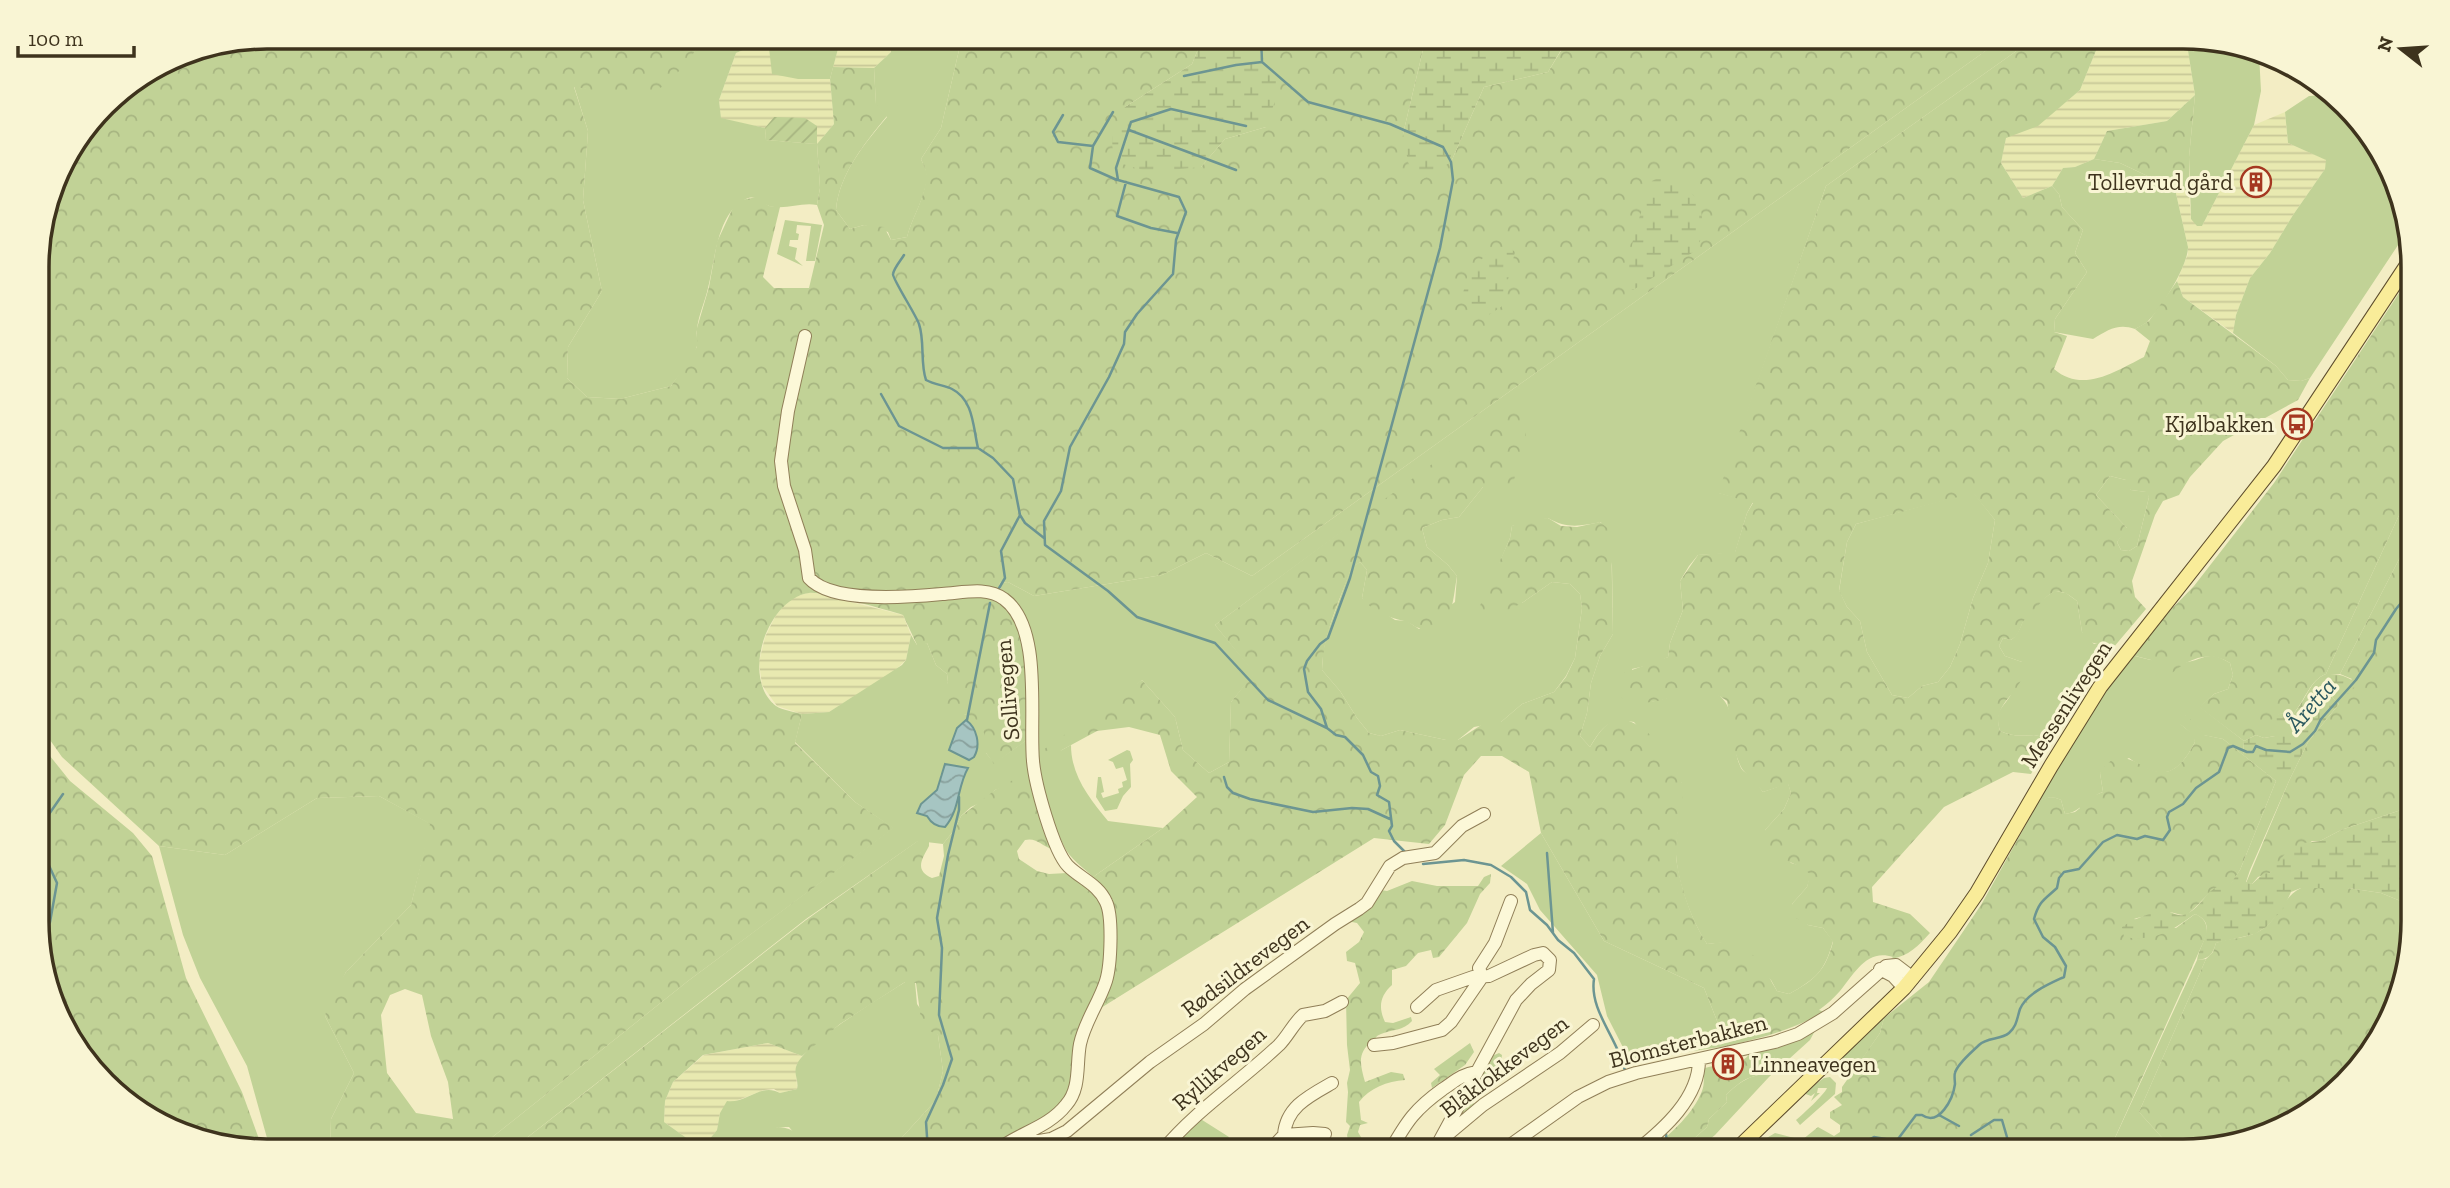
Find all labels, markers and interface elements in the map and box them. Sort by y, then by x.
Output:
scale bar [18,14,133,58]
north arrow [2366,14,2436,84]
text: 100 m [28,26,83,51]
text: N [2372,34,2398,54]
building icon: Tollevrud gård [2239,165,2273,199]
place label: Tollevrud gård [2088,168,2233,196]
bus stop icon: Kjølbakken [2280,407,2314,441]
place label: Kjølbakken [2165,410,2274,438]
street label: Messenlivegen [2015,635,2117,773]
street label: Sollivegen [989,638,1025,742]
water label: Åretta [2279,672,2342,738]
street label: Rødsildrevegen [1176,909,1314,1023]
street label: Blomsterbakken [1606,1008,1770,1074]
street label: Blåklokkevegen [1434,1009,1574,1123]
street label: Ryllikvegen [1167,1020,1271,1116]
building icon: Linneavegen [1711,1047,1745,1081]
place label: Linneavegen [1751,1050,1877,1078]

